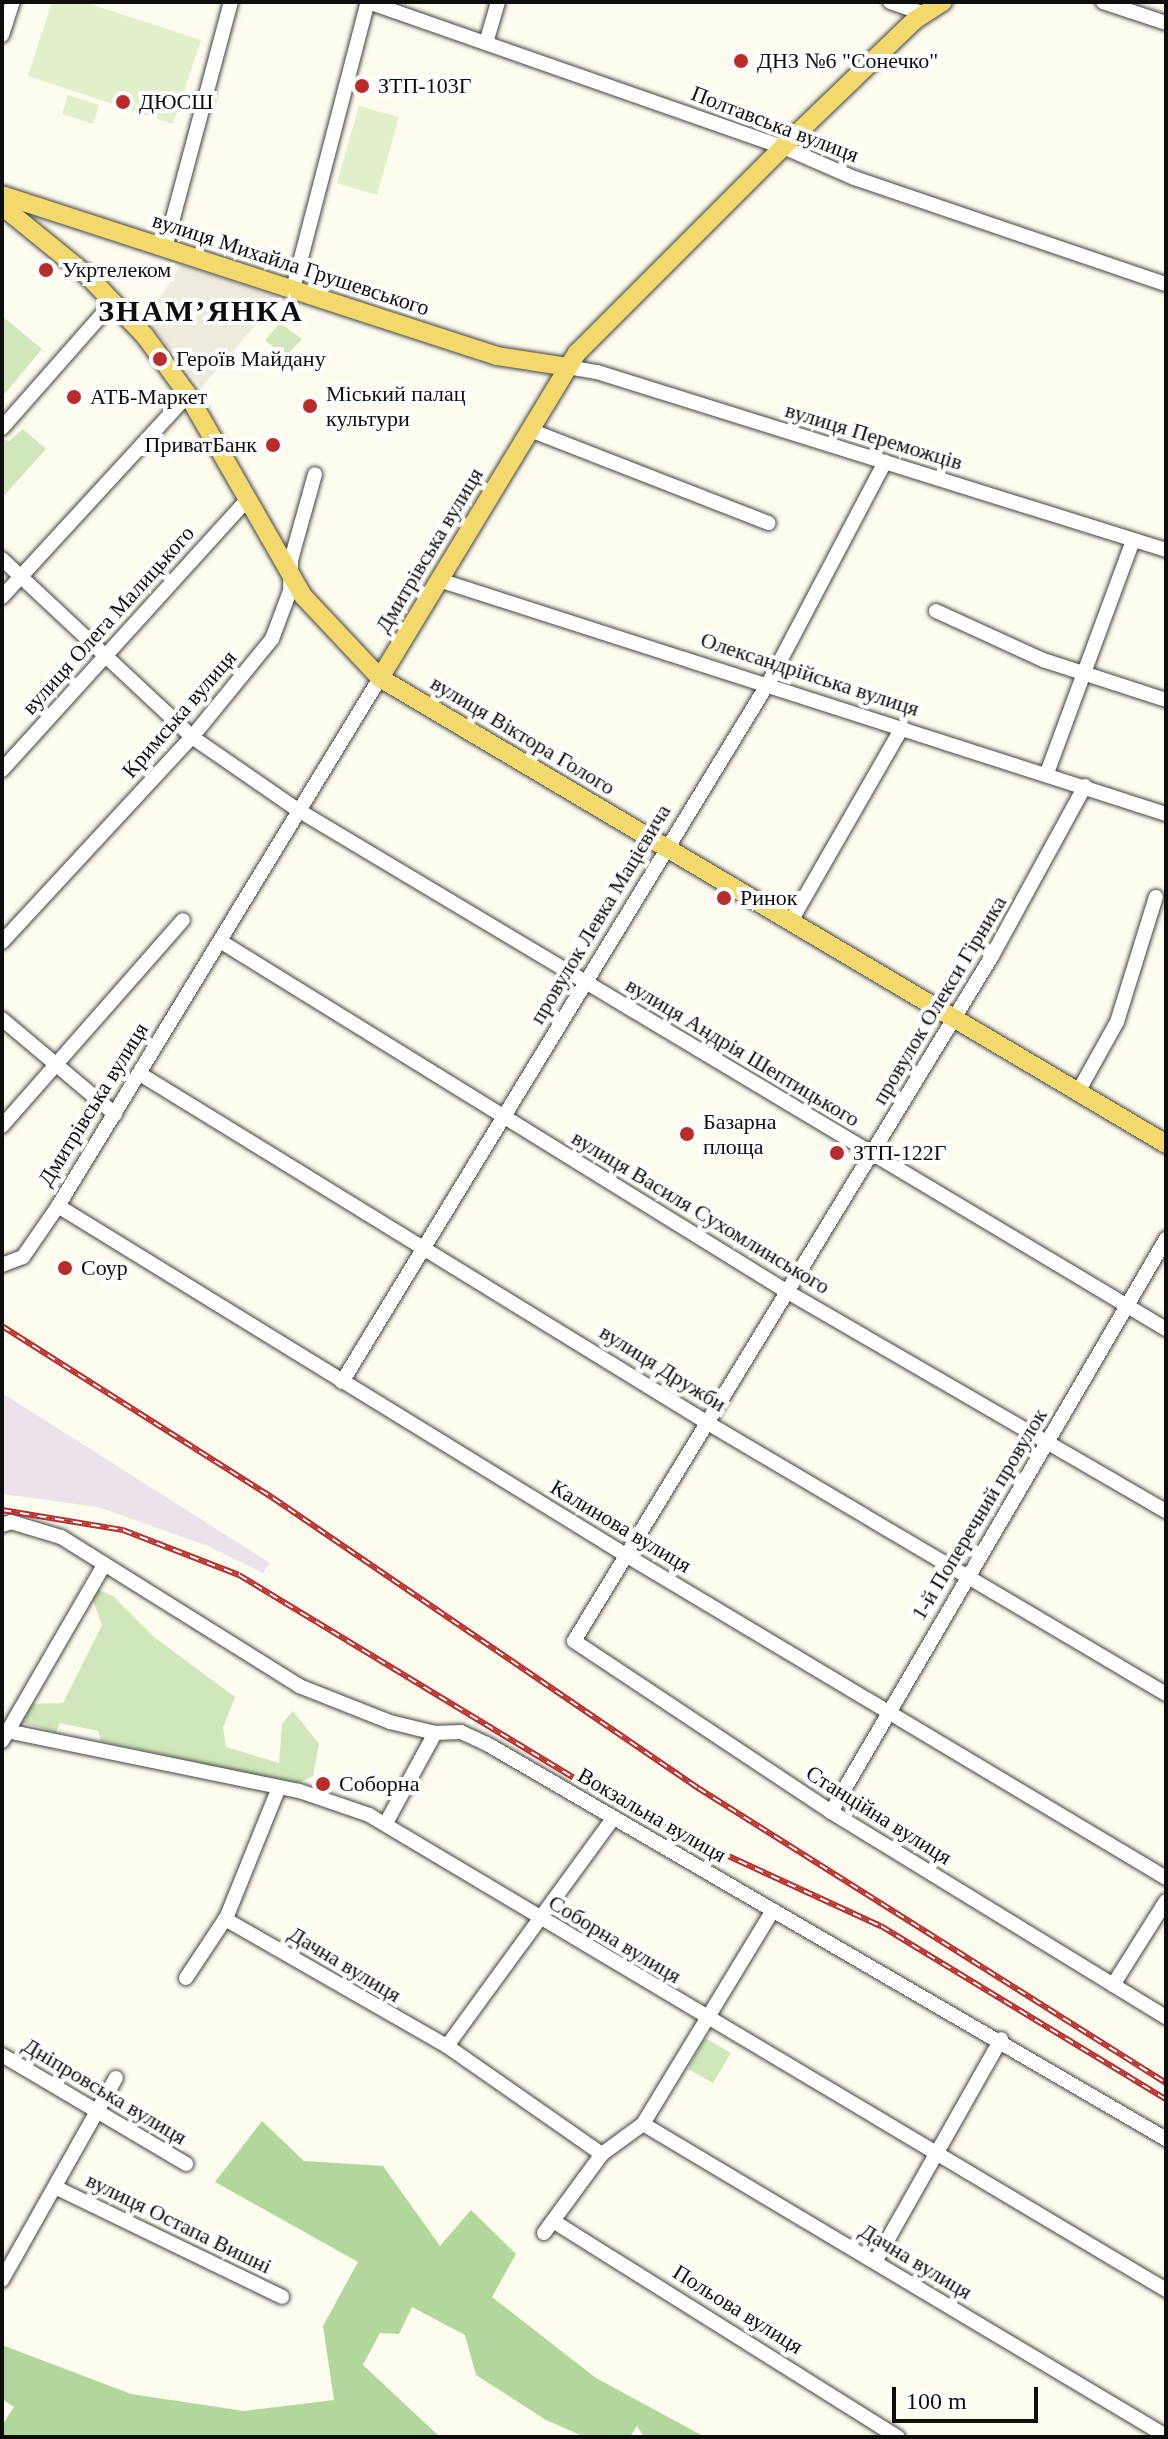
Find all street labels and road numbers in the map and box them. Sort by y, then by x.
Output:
street label: Полтавська вулиця [688,80,862,168]
street label: вулиця Михайла Грушевського [149,207,433,321]
street label: вулиця Переможців [782,396,966,476]
street label: Дмитрівська вулиця [369,463,489,637]
street label: вулиця Олега Малицького [16,520,200,720]
street label: Олександрійська вулиця [697,626,923,722]
street label: Кримська вулиця [116,645,242,783]
street label: вулиця Віктора Голого [426,669,620,801]
street label: провулок Левка Мацієвича [524,799,676,1029]
street label: провулок Олекси Гірника [866,891,1012,1109]
street label: вулиця Андрія Шептицького [621,972,865,1132]
street label: Дмитрівська вулиця [32,1017,154,1191]
street label: вулиця Василя Сухомлинського [567,1124,835,1300]
street label: вулиця Дружби [595,1319,731,1417]
street label: 1-й Поперечний провулок [905,1403,1053,1625]
street label: Калинова вулиця [546,1474,696,1578]
street label: Станційна вулиця [801,1760,957,1870]
street label: Вокзальна вулиця [573,1762,731,1868]
street label: Соборна вулиця [544,1889,686,1989]
street label: Дачна вулиця [284,1920,406,2008]
street label: Дніпровська вулиця [18,2032,192,2150]
street label: вулиця Остапа Вишні [82,2167,276,2279]
street label: Дачна вулиця [855,2217,977,2305]
street label: Польова вулиця [668,2259,808,2359]

